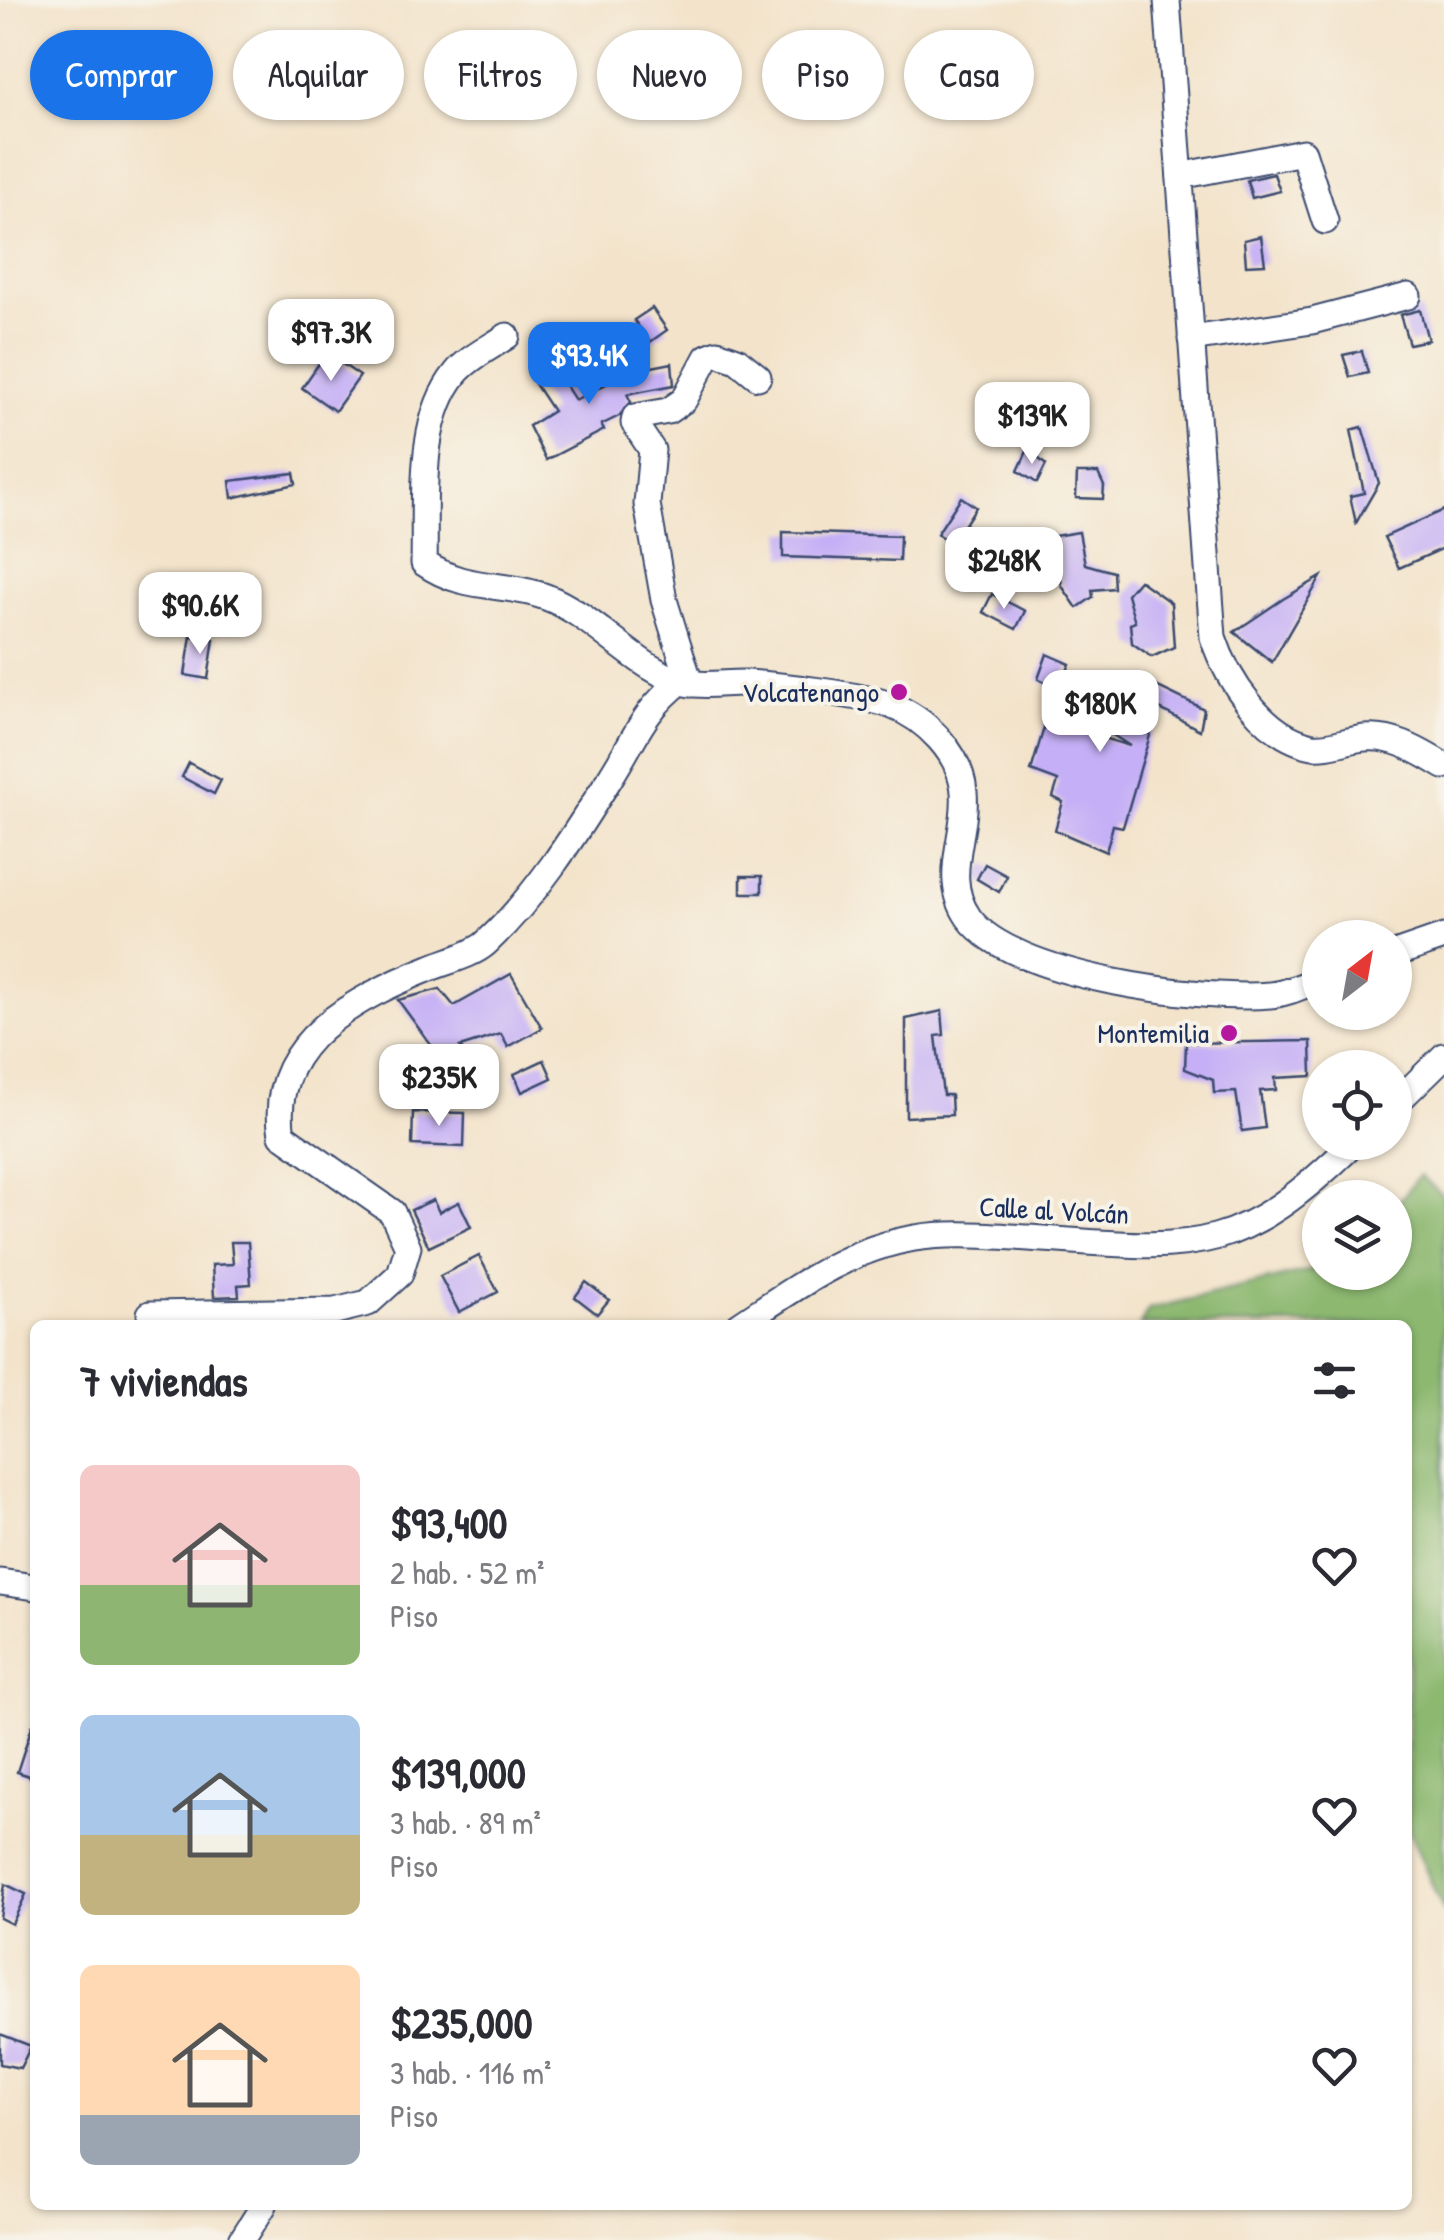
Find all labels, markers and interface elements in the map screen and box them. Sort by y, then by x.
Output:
chip: Comprar [30,30,213,120]
chip: Alquilar [233,30,404,120]
chip: Filtros [424,30,577,120]
chip: Nuevo [597,30,742,120]
chip: Piso [762,30,884,120]
chip: Casa [904,30,1034,120]
pin: $97.3K [250,299,412,384]
text: $97.3K [290,310,372,353]
pin: $93.4K [508,322,670,407]
text: $93.4K [550,333,628,376]
pin: $139K [962,382,1102,467]
text: $139K [997,393,1067,436]
pin: $248K [934,527,1074,612]
text: $248K [967,538,1041,581]
pin: $90.6K [119,572,281,657]
text: $90.6K [161,583,239,626]
pin: $180K [1030,670,1170,755]
place label: Volcatenango [742,673,879,711]
marker: Volcatenango [888,681,910,703]
text: $180K [1064,681,1136,724]
north arrow [1302,920,1412,1030]
map controls [1302,920,1412,1290]
place label: Montemilia [1098,1014,1209,1052]
marker: Montemilia [1218,1022,1240,1044]
pin: $235K [369,1044,509,1129]
button: locate [1302,1050,1412,1160]
text: $235K [401,1055,477,1098]
button: layers [1302,1180,1412,1290]
street label: Calle al Volcán [978,1187,1130,1233]
text: 7 viviendas [80,1352,248,1409]
icon: filters [1307,1353,1362,1408]
text: $93,400 [390,1494,507,1551]
icon: home [160,1505,280,1625]
icon: heart [1307,1538,1362,1593]
text: 2 hab. · 52 m² [390,1551,544,1594]
text: Piso [390,1594,438,1637]
text: $139,000 [390,1744,526,1801]
icon: home [160,1755,280,1875]
icon: heart [1307,1788,1362,1843]
text: 3 hab. · 89 m² [390,1801,541,1844]
text: Piso [390,1844,438,1887]
text: $235,000 [390,1994,532,2051]
icon: home [160,2005,280,2125]
icon: heart [1307,2038,1362,2093]
text: 3 hab. · 116 m² [390,2051,551,2094]
text: Piso [390,2094,438,2137]

